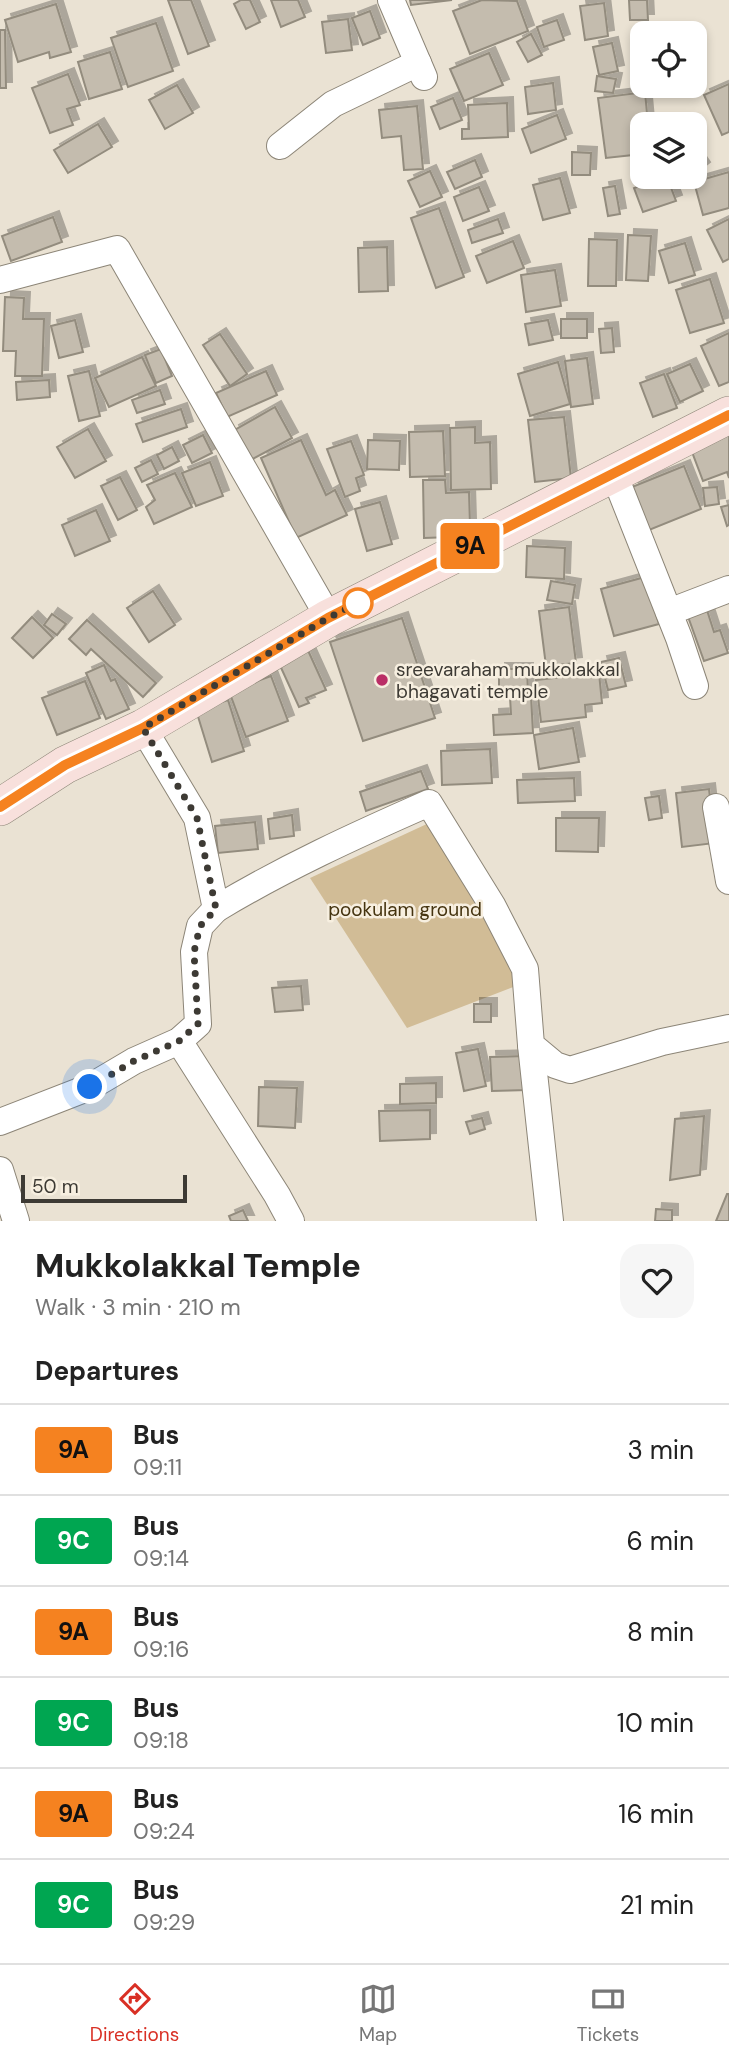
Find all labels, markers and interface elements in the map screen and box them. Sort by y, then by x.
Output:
map controls [630,21,707,189]
button: locate [630,21,707,98]
button: layers [630,112,707,189]
line badge: 9A [438,523,502,569]
text: 9A [454,530,486,561]
unlabelled marker [343,588,373,618]
place label: sreevaraham mukkolakkal bhagavati temple [396,657,620,704]
marker: sreevaraham mukkolakkal bhagavati temple [374,672,390,688]
park label: pookulam ground [328,897,482,922]
your location [72,1069,107,1104]
scale bar [21,1172,187,1204]
text: 50 m [32,1174,79,1199]
text: Mukkolakkal Temple [35,1244,361,1287]
button: heart [620,1244,694,1318]
text: Walk · 3 min · 210 m [35,1292,241,1322]
text: Departures [35,1354,179,1388]
text: Bus [133,1418,179,1452]
text: 3 min [627,1433,694,1467]
text: 9A [58,1434,89,1465]
text: 09:11 [133,1452,182,1482]
text: Bus [133,1509,179,1543]
text: 6 min [626,1524,694,1558]
text: 9C [57,1525,90,1556]
text: 09:14 [133,1543,189,1573]
text: Bus [133,1600,179,1634]
text: 8 min [627,1615,694,1649]
text: 9A [58,1616,89,1647]
text: 09:16 [133,1634,189,1664]
text: Bus [133,1691,179,1725]
text: 10 min [617,1706,694,1740]
text: 9C [57,1707,90,1738]
text: 09:18 [133,1725,189,1755]
text: Bus [133,1782,179,1816]
text: 16 min [618,1797,694,1831]
text: 9A [58,1798,89,1829]
text: 09:24 [133,1816,195,1846]
text: Bus [133,1873,179,1907]
text: 21 min [620,1888,694,1922]
text: 9C [57,1889,90,1920]
text: 09:29 [133,1907,195,1937]
tab: Directions [90,1980,179,2047]
tab: Map [359,1980,397,2047]
tab: Tickets [577,1980,639,2047]

